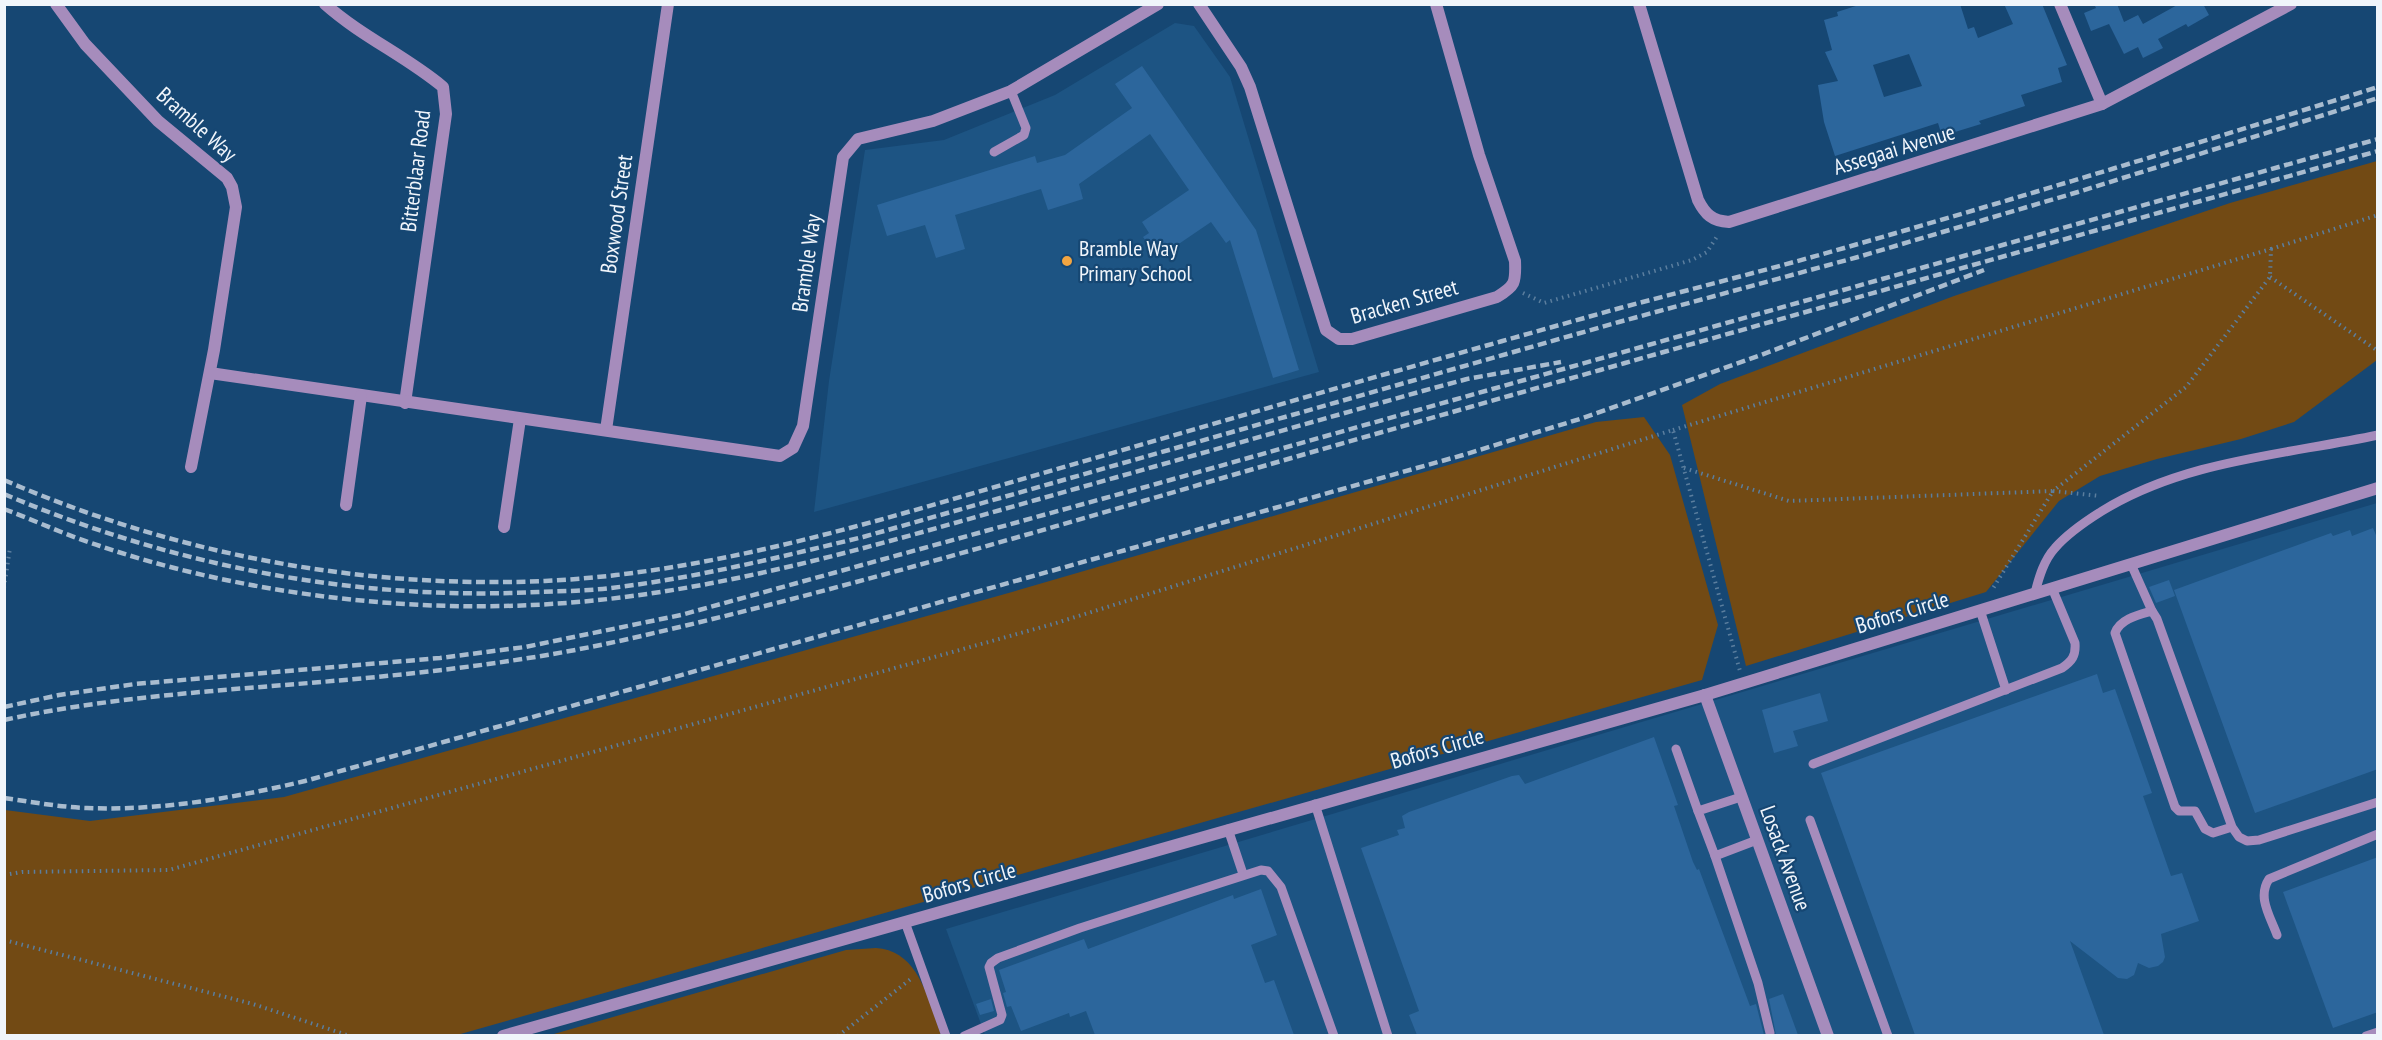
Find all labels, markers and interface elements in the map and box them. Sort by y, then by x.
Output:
street label: Bramble Way [151,81,244,168]
street label: Bitterblaar Road [394,108,436,234]
street label: Assegaai Avenue [1830,117,1958,181]
street label: Boxwood Street [594,153,638,275]
street label: Bramble Way [785,211,827,314]
place label: Bramble Way Primary School [1079,234,1193,287]
marker: Bramble Way Primary School [1060,254,1074,268]
street label: Bracken Street [1347,272,1461,330]
street label: Bofors Circle [1852,585,1952,639]
street label: Bofors Circle [1387,721,1487,775]
street label: Losack Avenue [1754,802,1818,914]
street label: Bofors Circle [919,855,1019,909]

